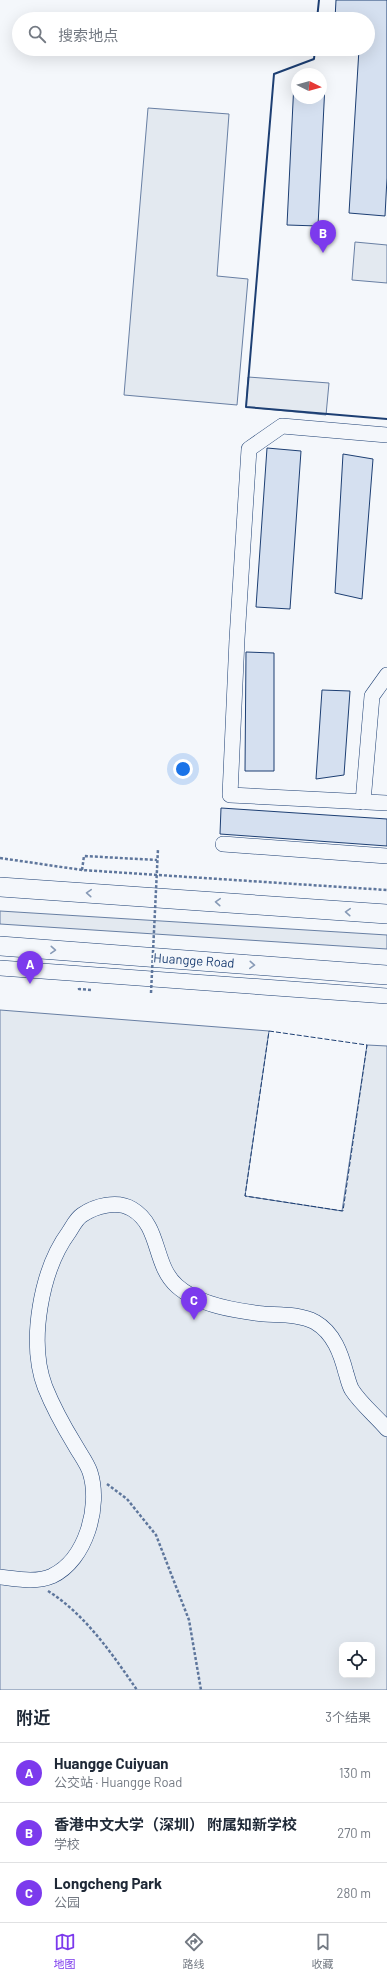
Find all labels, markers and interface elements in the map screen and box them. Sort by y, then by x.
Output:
search box [12,12,375,56]
icon: search [26,23,48,45]
text: 搜索地点 [58,26,118,44]
north arrow [291,68,327,104]
pin: B [310,220,336,253]
your location [173,759,193,779]
one-way arrow [86,888,92,897]
one-way arrow [215,898,221,907]
one-way arrow [345,907,351,916]
one-way arrow [50,945,56,954]
street label: Huangge Road [153,949,235,971]
pin: A [17,951,43,984]
one-way arrow [249,960,255,969]
pin: C [181,1287,207,1320]
map controls [339,1642,375,1678]
button: locate [339,1642,375,1678]
text: 附近 [16,1707,50,1727]
text: 3个结果 [325,1709,371,1725]
text: Huangge Cuiyuan [54,1754,169,1772]
text: A [25,1765,33,1781]
text: 130 m [339,1765,371,1781]
text: 公交站 · Huangge Road [54,1774,182,1790]
text: 香港中文大学（深圳） 附属知新学校 [54,1815,297,1833]
text: B [25,1825,33,1841]
text: 270 m [337,1825,371,1841]
text: 学校 [54,1836,80,1852]
text: Longcheng Park [54,1874,162,1892]
text: C [25,1885,33,1901]
text: 280 m [337,1885,371,1901]
text: 公园 [54,1894,80,1910]
tab: 地图 [54,1931,76,1971]
tab: 路线 [183,1931,205,1971]
tab: 收藏 [312,1931,334,1971]

